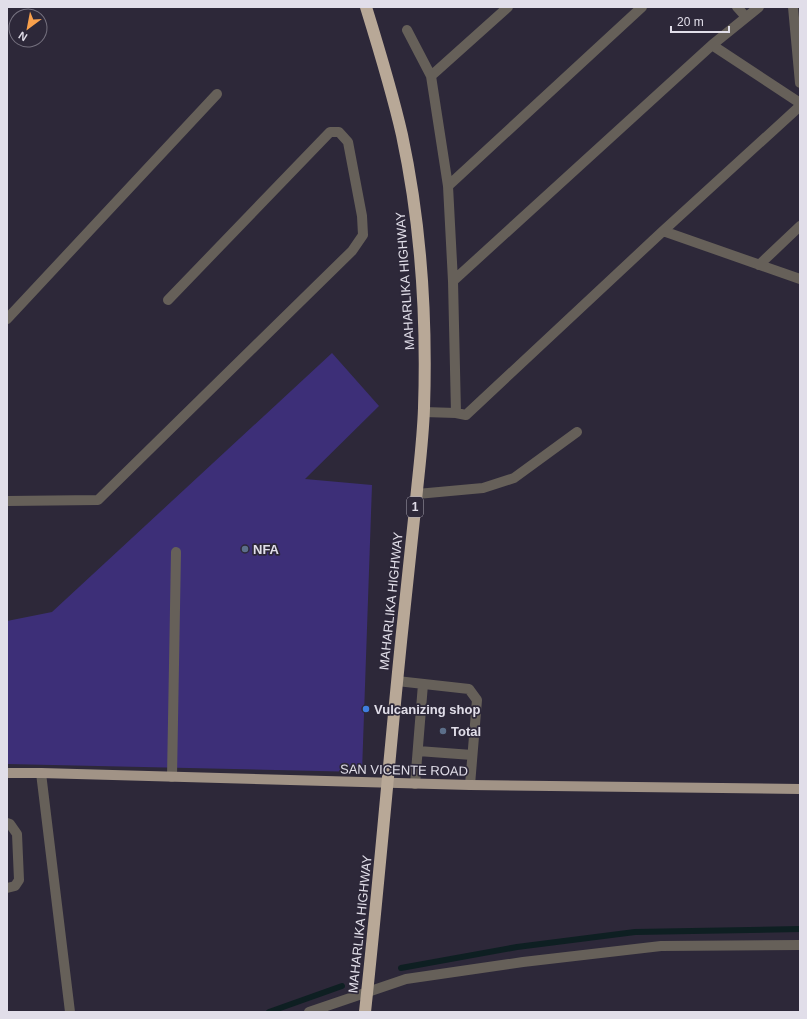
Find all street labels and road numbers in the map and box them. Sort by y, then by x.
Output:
street label: MAHARLIKA HIGHWAY [393,211,417,351]
road number: 1 [407,497,423,517]
street label: MAHARLIKA HIGHWAY [376,531,406,671]
street label: SAN VICENTE ROAD [340,761,468,779]
street label: MAHARLIKA HIGHWAY [345,854,375,994]

